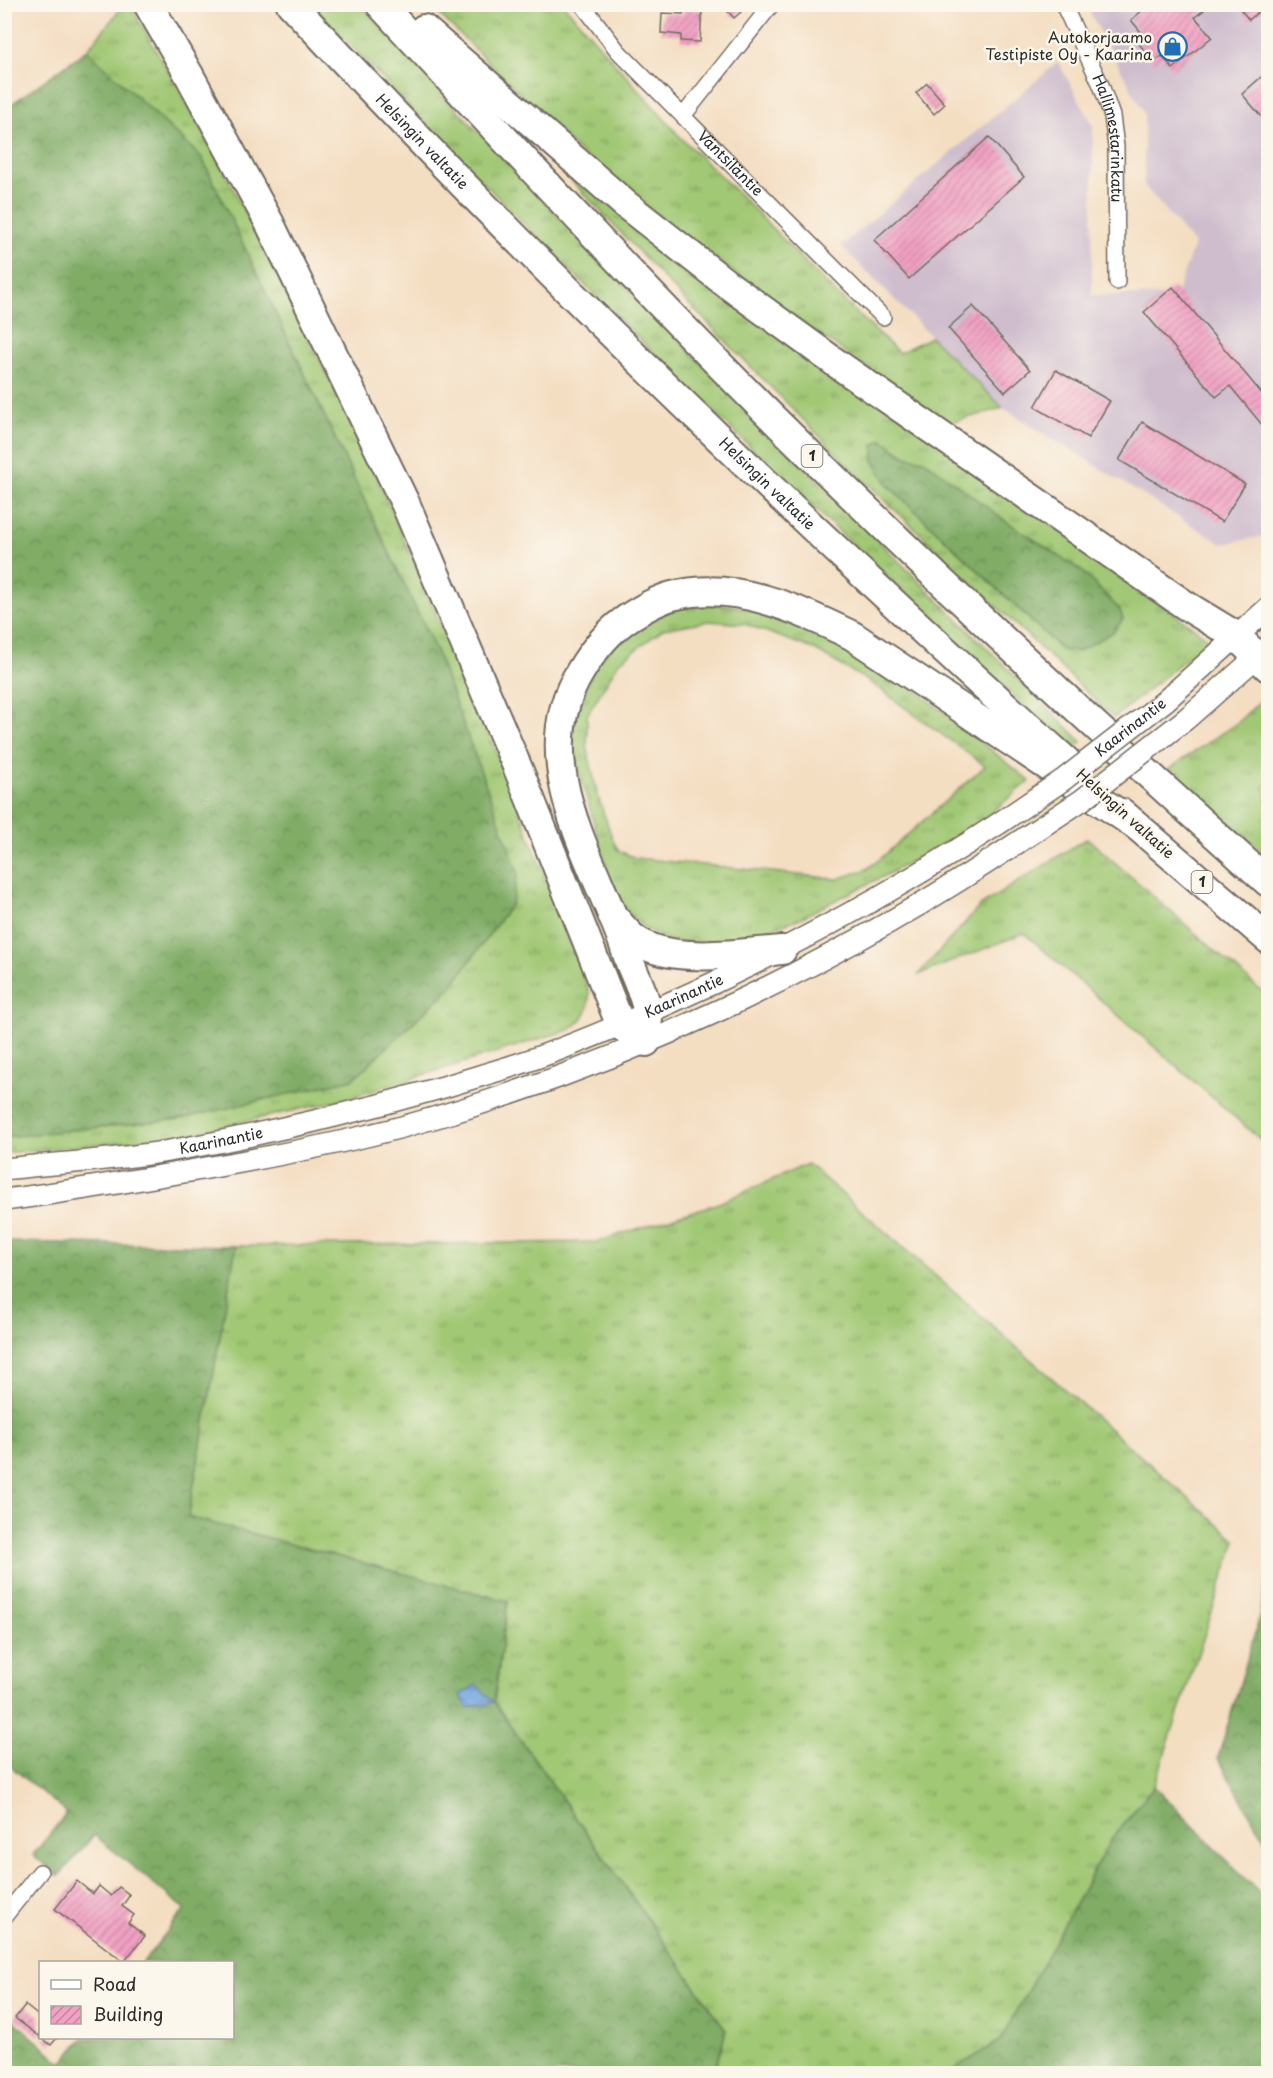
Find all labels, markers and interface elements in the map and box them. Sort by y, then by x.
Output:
place label: Autokorjaamo Testipiste Oy - Kaarina [985,25,1152,65]
shop icon: Autokorjaamo Testipiste Oy - Kaarina [1157,31,1189,63]
street label: Hallimestarinkatu [1087,70,1129,203]
street label: Helsingin valtatie [371,88,475,194]
street label: Väntsiläntie [693,124,769,201]
street label: Helsingin valtatie [715,431,821,534]
road number: 1 [802,445,822,467]
street label: Kaarinantie [1089,691,1170,762]
street label: Helsingin valtatie [1072,762,1180,863]
road number: 1 [1192,871,1212,893]
street label: Kaarinantie [640,967,727,1023]
street label: Kaarinantie [177,1120,265,1159]
legend [39,1961,234,2039]
text: Road [93,1970,137,1997]
text: Building [93,2000,163,2027]

